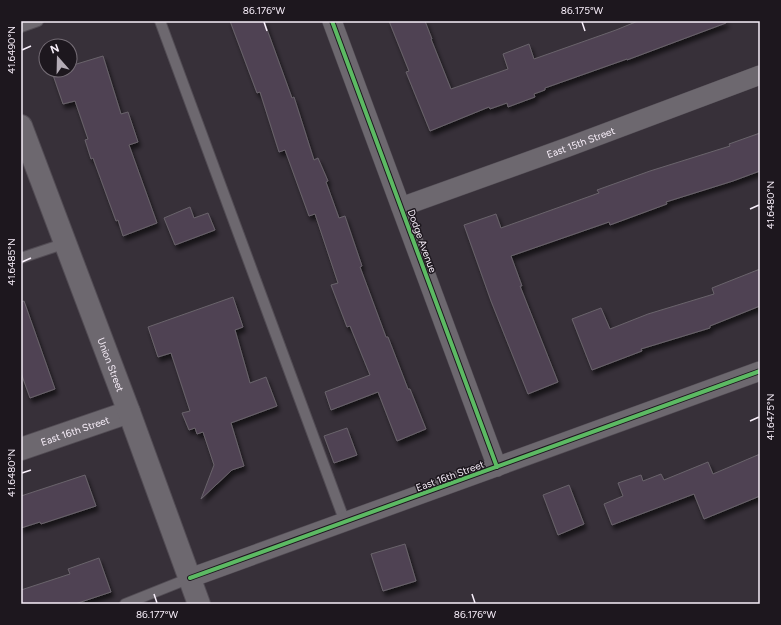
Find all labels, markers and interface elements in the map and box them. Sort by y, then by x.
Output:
text: 86.176°W [243,4,286,17]
text: 86.175°W [561,4,604,17]
text: 41.6490°N [5,26,18,74]
north arrow [38,38,78,78]
text: N [49,42,61,57]
street label: East 15th Street [545,123,617,161]
text: 41.6480°N [764,181,777,229]
street label: Dodge Avenue [405,208,440,275]
text: 41.6485°N [5,238,18,286]
street label: Union Street [95,336,127,394]
text: 41.6475°N [764,394,777,440]
street label: East 16th Street [39,413,111,448]
text: 41.6480°N [5,449,18,497]
street label: East 16th Street [414,458,486,494]
text: 86.177°W [136,608,178,621]
text: 86.176°W [454,608,497,621]

